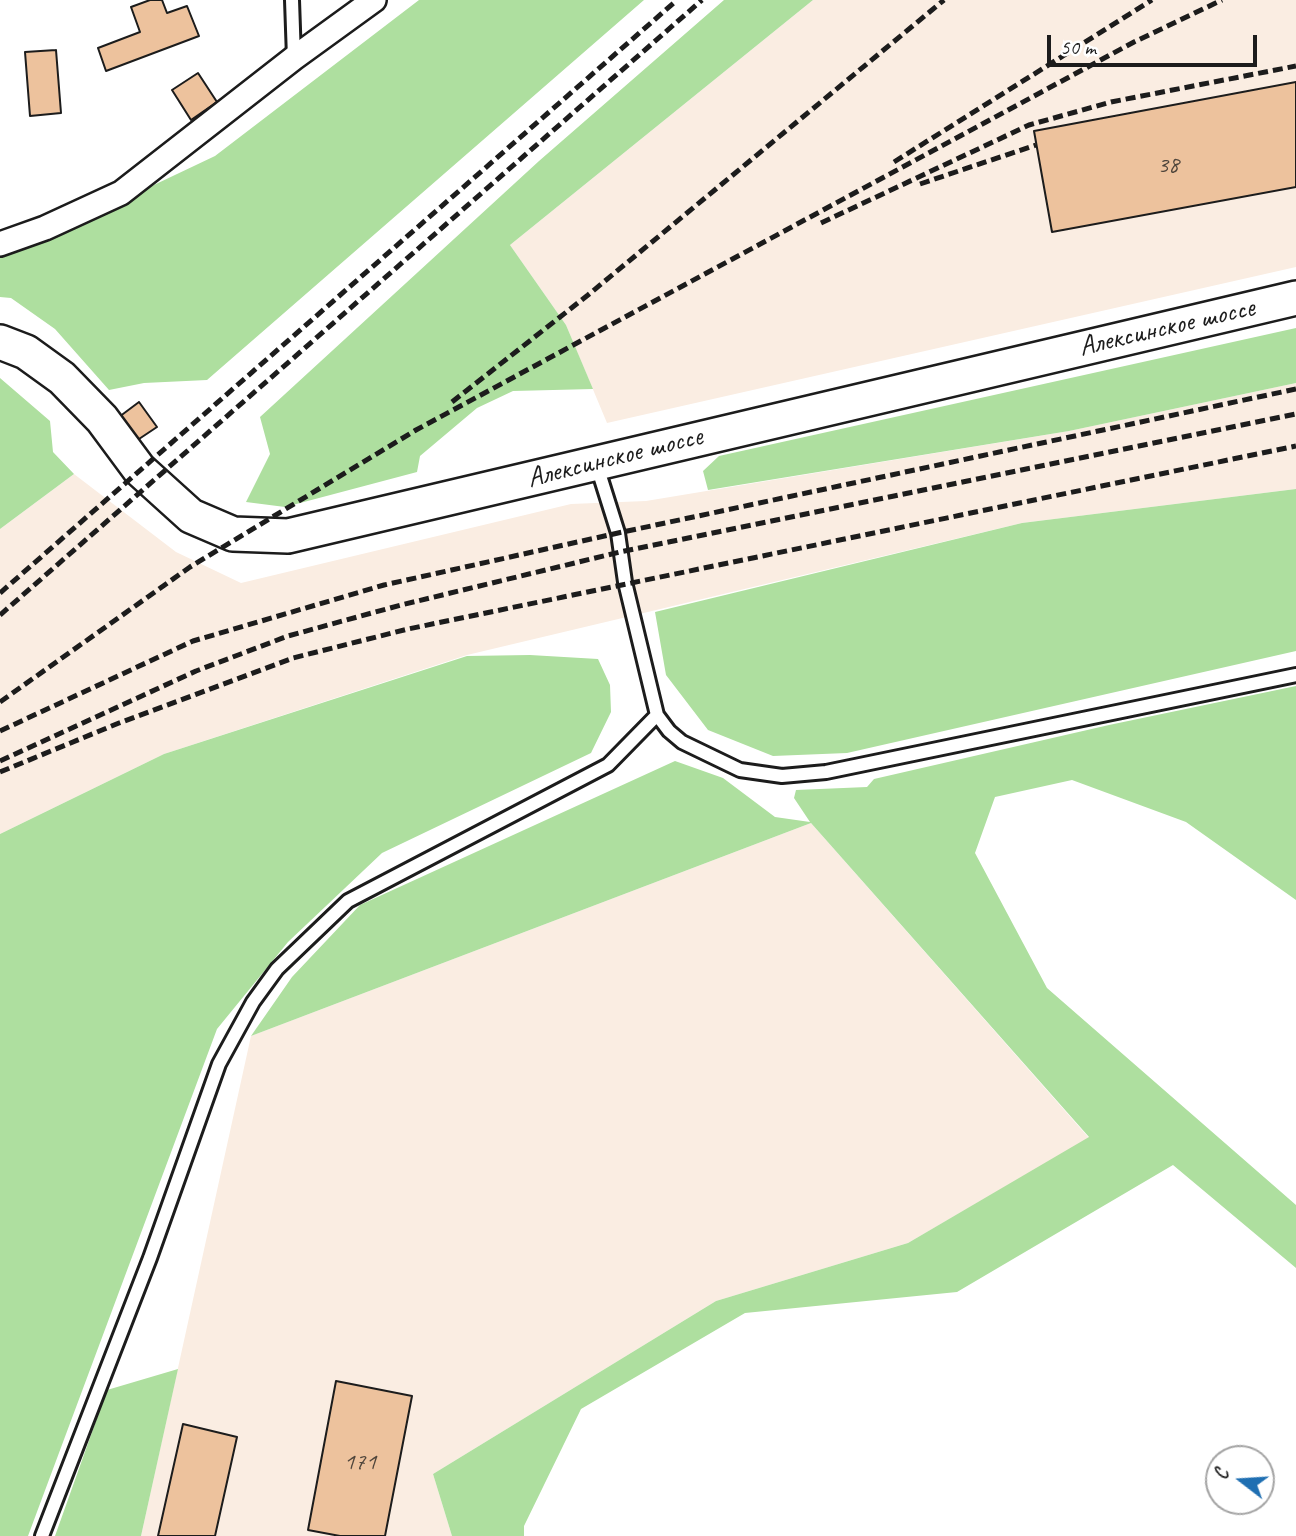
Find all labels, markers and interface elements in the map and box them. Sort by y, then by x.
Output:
scale bar [1051,21,1261,65]
text: 50 m [1060,34,1096,60]
house number: 38 [1157,152,1179,180]
street label: Алексинское шоссе [1076,291,1258,365]
street label: Алексинское шоссе [524,420,706,496]
north arrow [1205,1445,1275,1515]
house number: 171 [344,1449,376,1477]
text: С [1209,1466,1235,1482]

